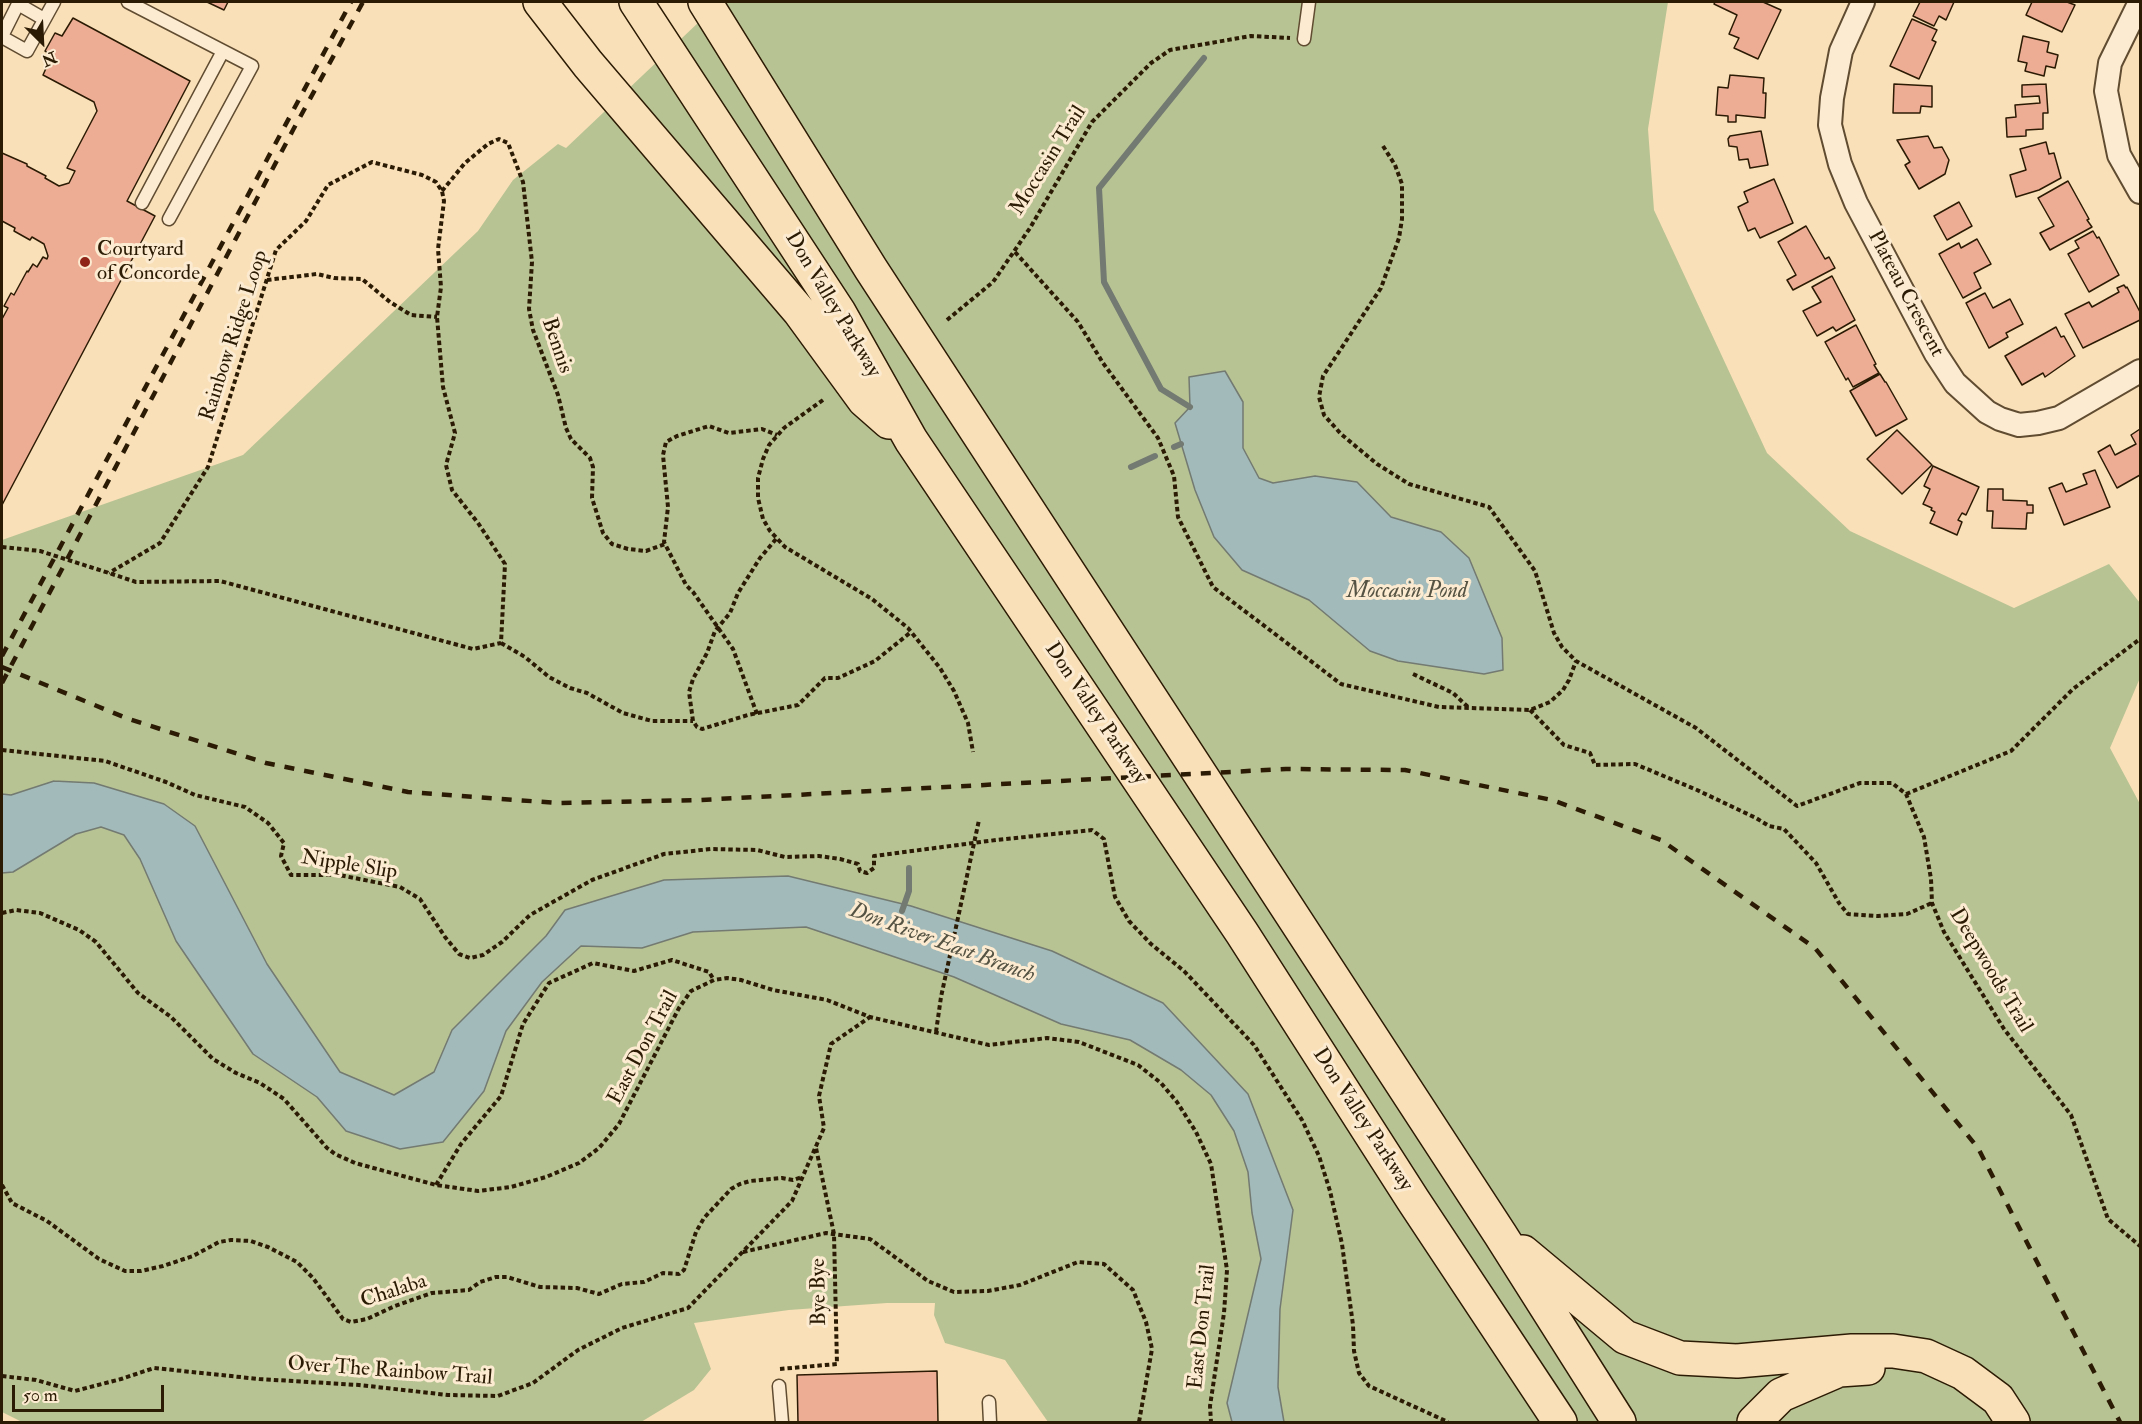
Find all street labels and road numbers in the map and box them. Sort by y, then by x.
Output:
street label: Moccasin Trail [1005,102,1093,220]
street label: Don Valley Parkway [778,227,886,383]
street label: Plateau Crescent [1861,227,1949,361]
street label: Rainbow Ridge Loop [195,247,275,425]
street label: Bennis [535,315,577,377]
street label: Don Valley Parkway [1038,638,1152,790]
street label: Nipple Slip [299,846,399,886]
street label: Deepwoods Trail [1943,904,2037,1038]
street label: East Don Trail [603,987,685,1109]
street label: Don Valley Parkway [1306,1044,1418,1196]
street label: Bye Bye [807,1258,833,1326]
street label: East Don Trail [1184,1263,1222,1391]
street label: Chalaba [358,1270,430,1314]
street label: Over The Rainbow Trail [287,1352,493,1392]

